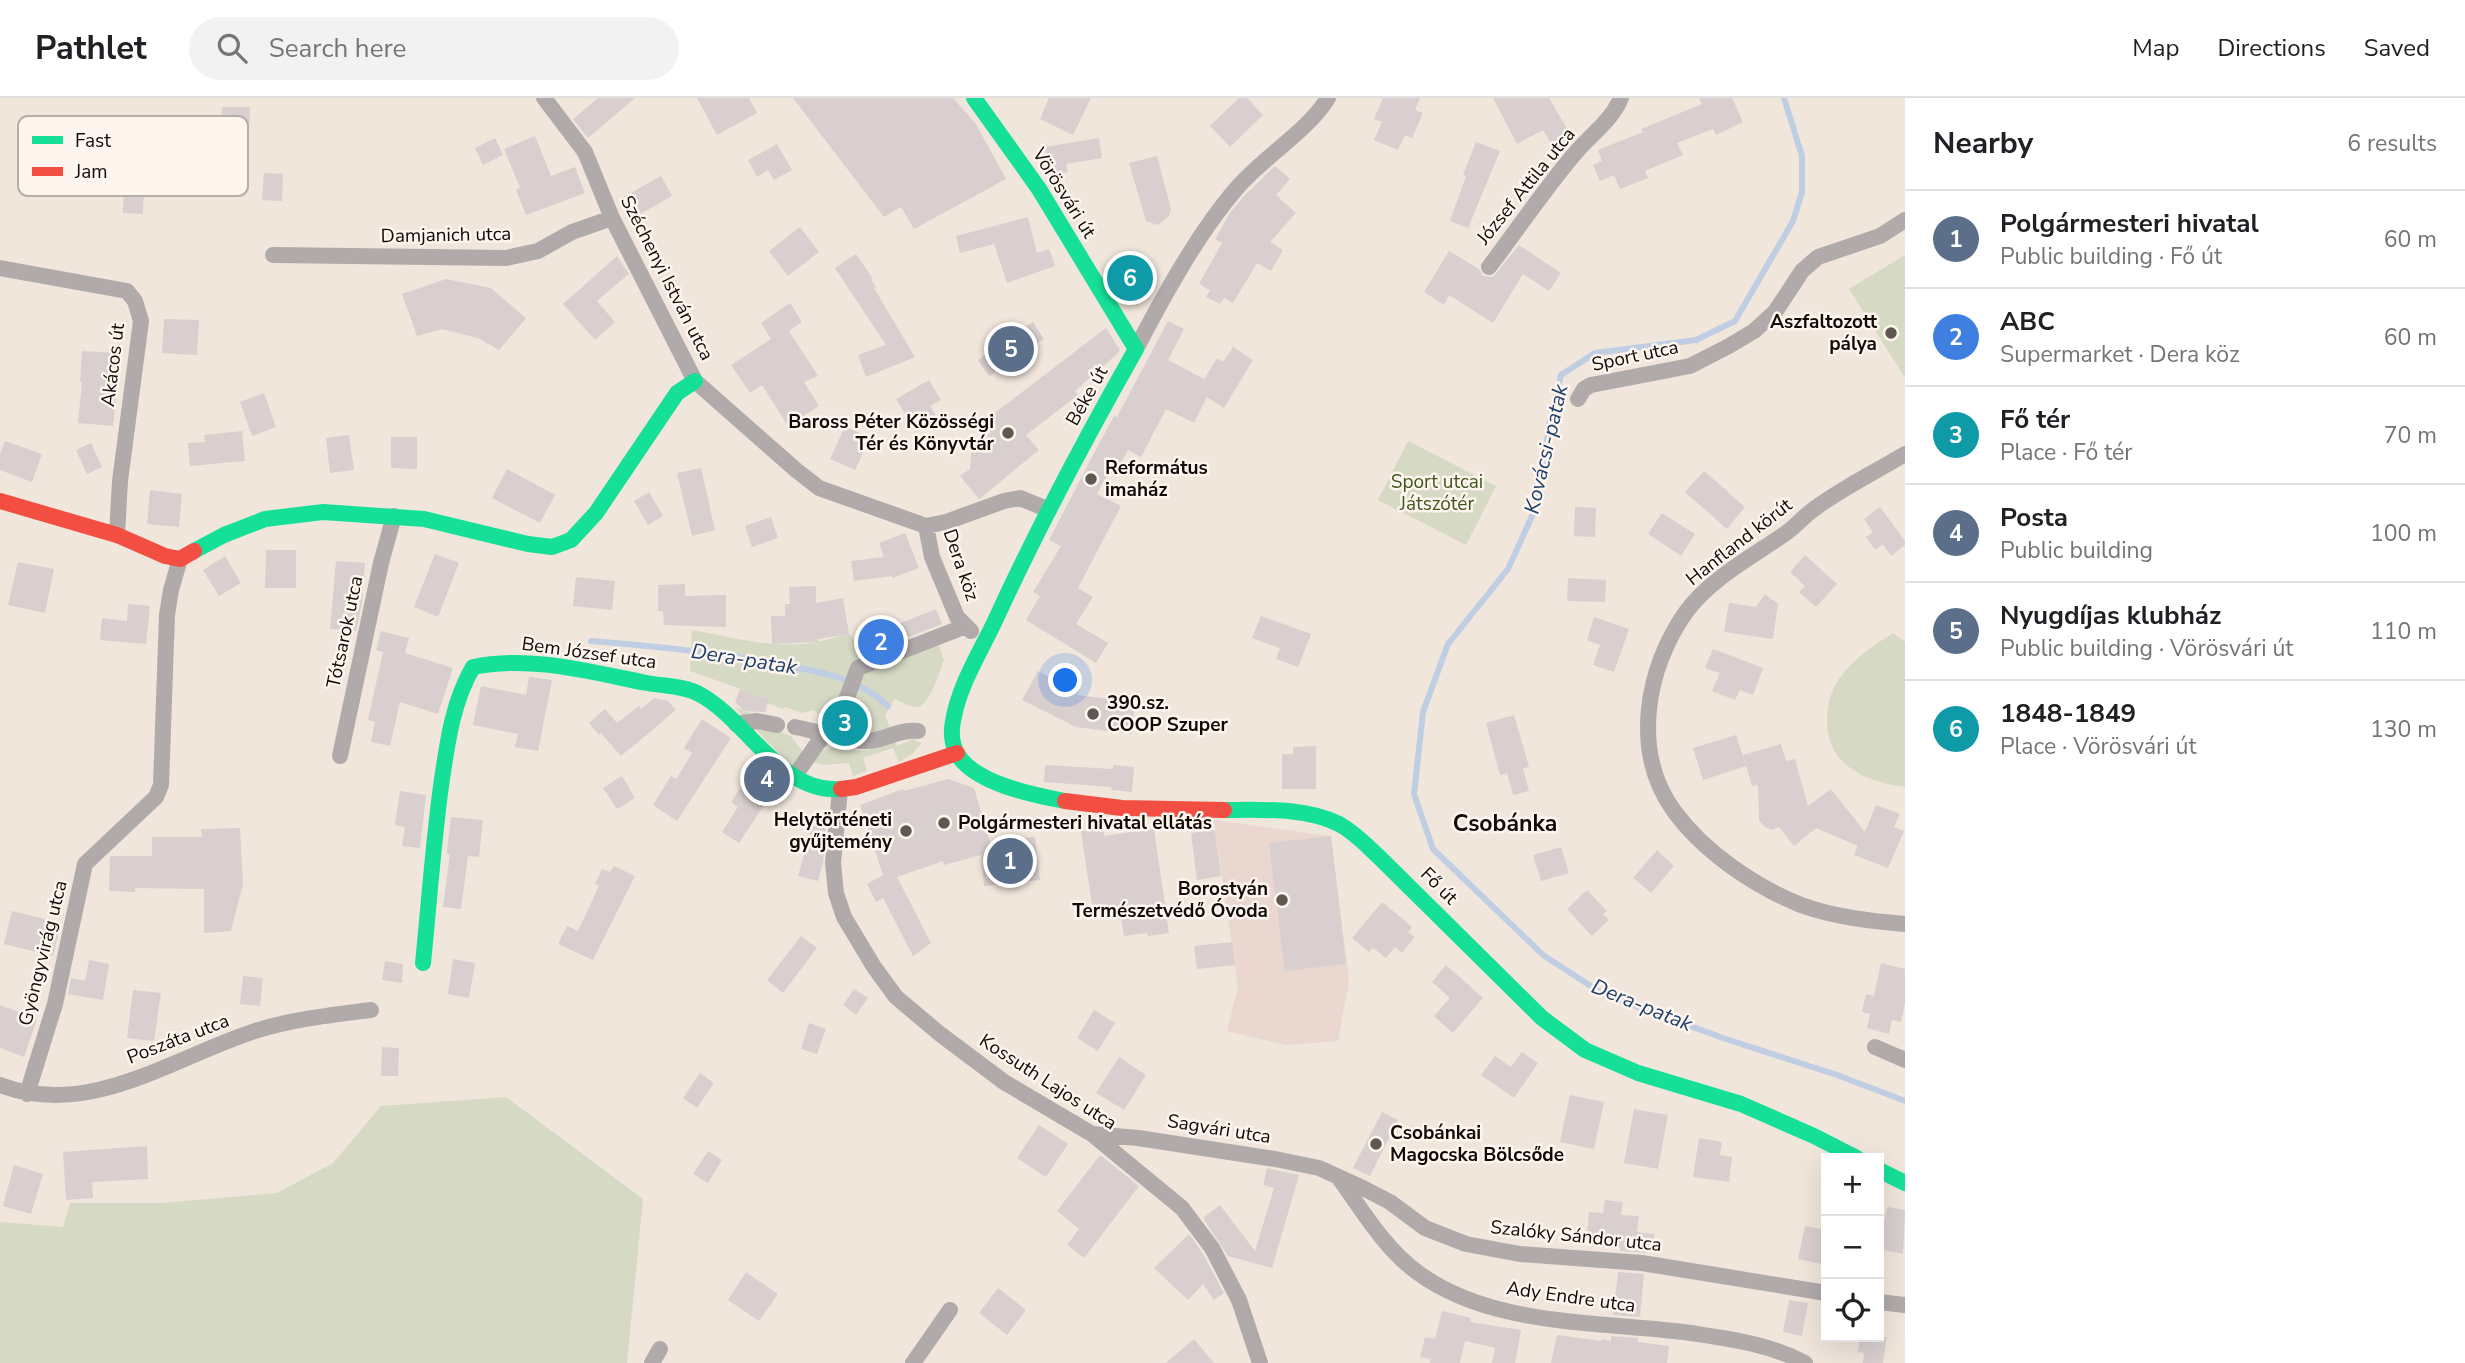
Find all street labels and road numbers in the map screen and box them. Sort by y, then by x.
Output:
street label: József Attila utca [1470,122,1581,251]
street label: Vörösvári út [1025,142,1102,243]
street label: Széchenyi István utca [614,191,720,365]
street label: Damjanich utca [380,221,512,249]
street label: Akácos út [95,321,131,408]
street label: Sport utca [1589,334,1681,378]
street label: Béke út [1060,361,1114,431]
street label: Hanfland körút [1681,492,1798,592]
street label: Dera köz [937,526,985,605]
street label: Tótsarok utca [320,574,370,690]
street label: Bem József utca [520,631,658,675]
street label: Fő út [1415,862,1464,911]
street label: Gyöngyvirág utca [12,878,74,1028]
street label: Poszáta utca [123,1008,233,1070]
street label: Kossuth Lajos utca [974,1028,1122,1136]
street label: Sagvári utca [1165,1108,1273,1150]
street label: Szalóky Sándor utca [1489,1214,1663,1258]
street label: Ady Endre utca [1505,1275,1637,1319]

